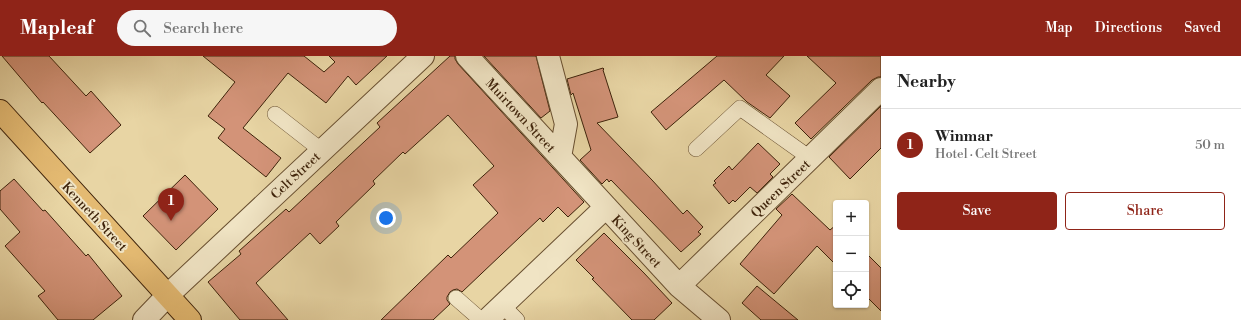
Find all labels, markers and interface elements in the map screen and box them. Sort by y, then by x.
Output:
search box [117,10,397,46]
text: Mapleaf [20,16,93,40]
icon: search [131,17,153,39]
text: Search here [163,19,243,38]
text: Map [1045,19,1073,37]
text: Directions [1095,19,1162,37]
text: Saved [1184,19,1221,37]
text: Nearby [897,71,956,93]
street label: Muirtown Street [482,75,559,156]
text: Winmar [935,127,993,146]
text: 1 [907,137,913,153]
text: 50 m [1195,137,1225,153]
text: Hotel · Celt Street [935,146,1037,162]
street label: Celt Street [268,148,324,203]
street label: Queen Street [748,156,814,221]
street label: Kenneth Street [58,179,131,255]
pin: 1 [158,188,184,221]
button: Save [897,192,1057,230]
button: Share [1065,192,1225,230]
map controls [833,200,869,308]
button: + [833,200,869,236]
your location [376,208,396,228]
street label: King Street [608,212,665,272]
button: − [833,236,869,272]
button: locate [833,272,869,308]

